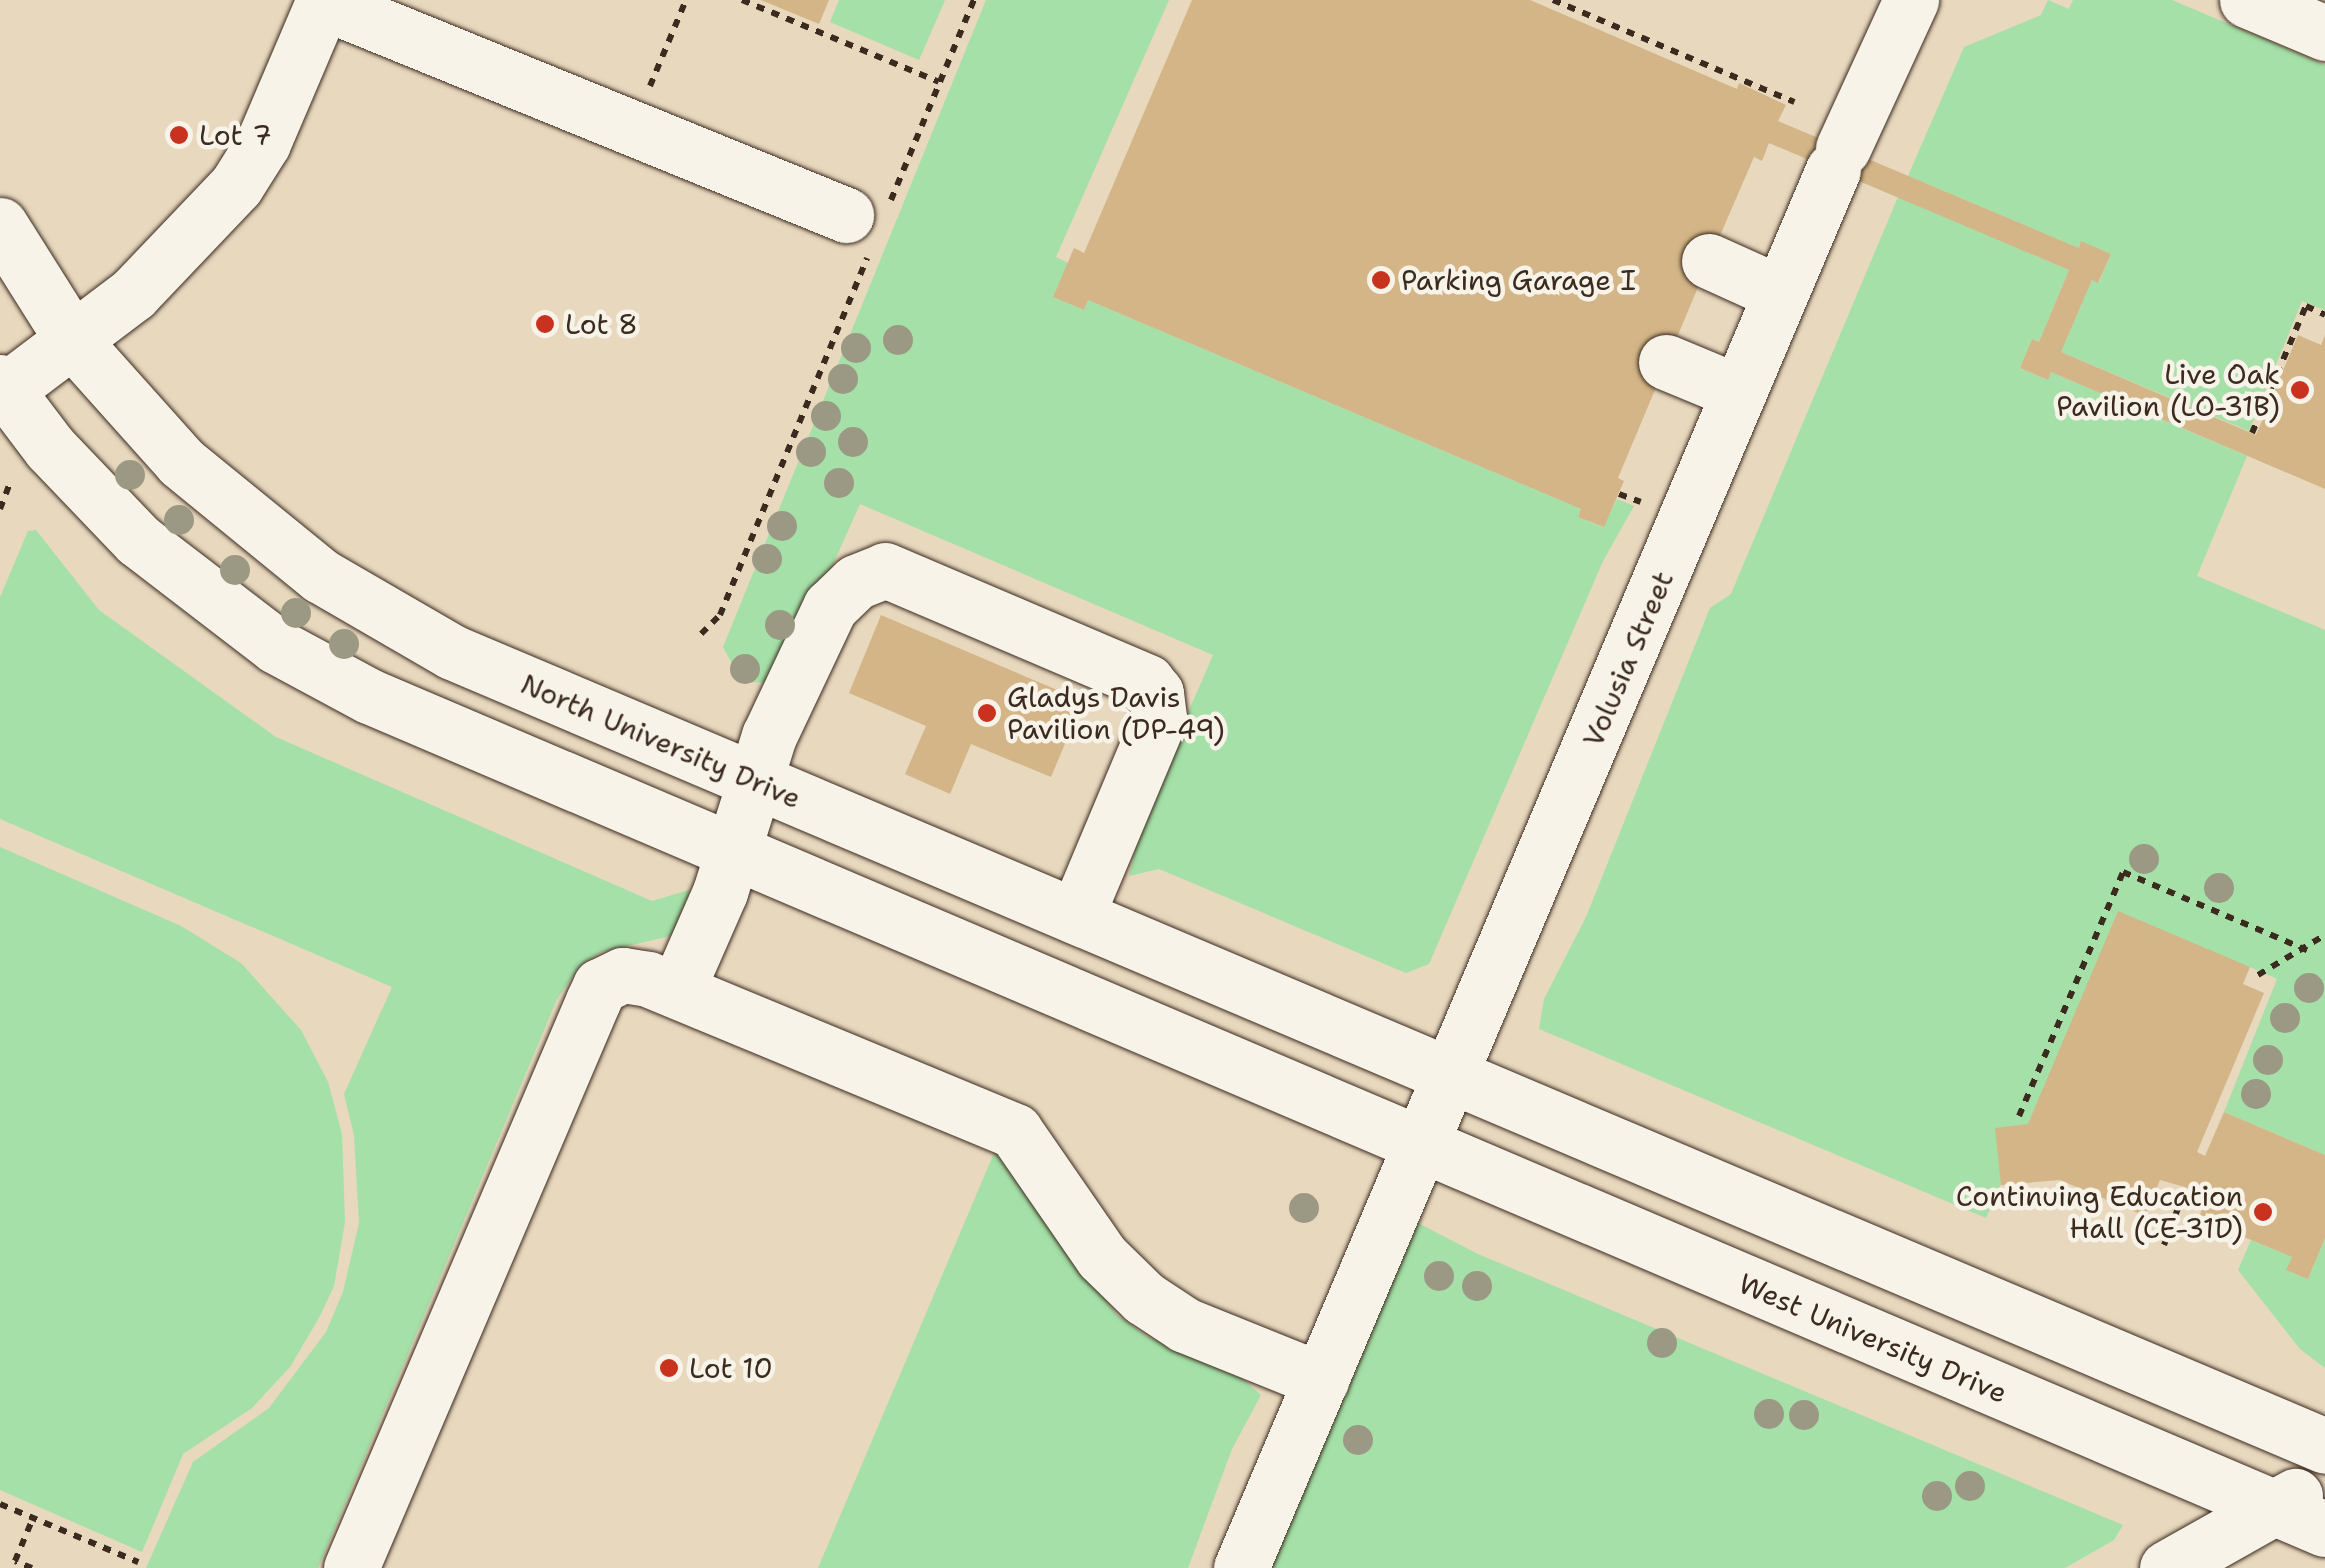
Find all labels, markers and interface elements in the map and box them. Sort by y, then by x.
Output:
place label: Lot 7 [199,118,272,152]
marker: Lot 7 [168,124,190,146]
place label: Parking Garage I [1401,263,1636,297]
marker: Parking Garage I [1370,269,1392,291]
place label: Lot 8 [565,307,638,341]
marker: Lot 8 [534,313,556,335]
place label: Live Oak Pavilion (LO-31B) [2056,357,2280,423]
marker: Live Oak Pavilion (LO-31B) [2289,379,2311,401]
street label: Volusia Street [1576,566,1680,752]
street label: North University Drive [516,667,806,815]
place label: Gladys Davis Pavilion (DP-49) [1007,680,1225,746]
marker: Gladys Davis Pavilion (DP-49) [976,702,998,724]
place label: Continuing Education Hall (CE-31D) [1956,1179,2243,1245]
marker: Continuing Education Hall (CE-31D) [2252,1201,2274,1223]
street label: West University Drive [1734,1266,2012,1410]
place label: Lot 10 [689,1351,773,1385]
marker: Lot 10 [658,1357,680,1379]

